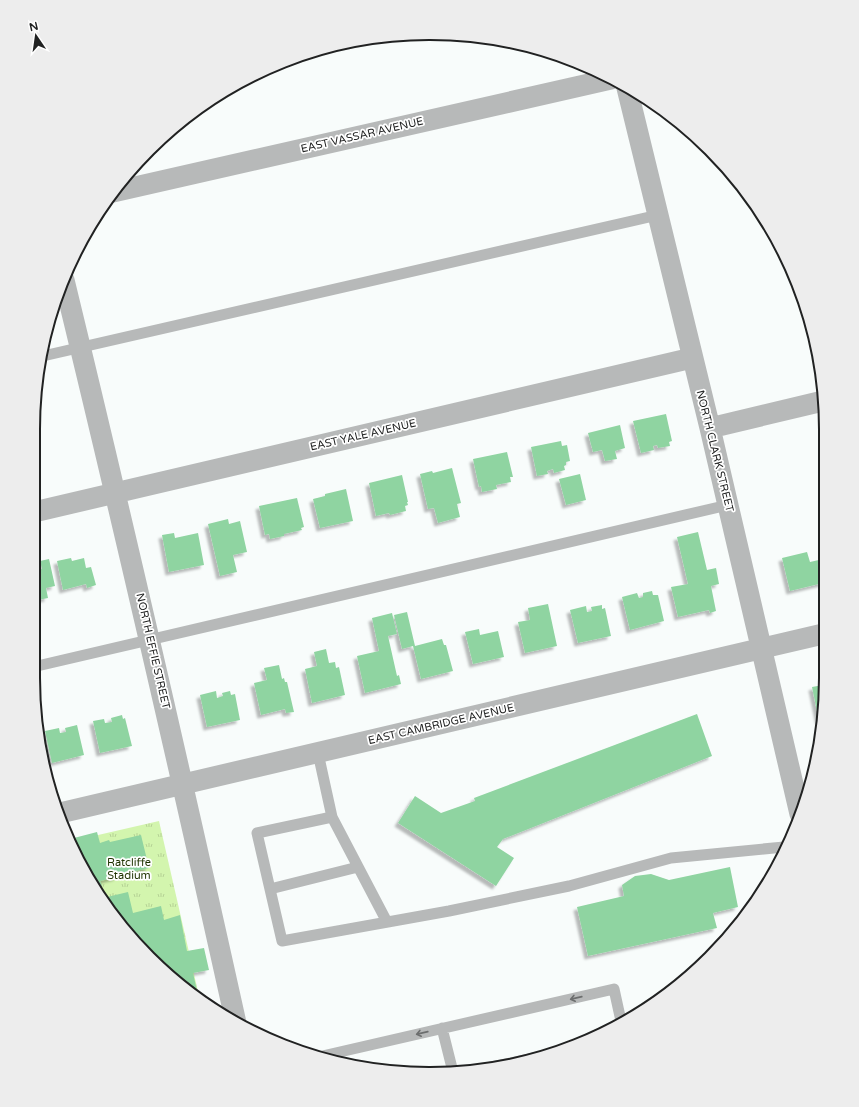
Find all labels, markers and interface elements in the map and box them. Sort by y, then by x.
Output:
north arrow [16,16,56,56]
text: N [28,19,40,34]
street label: EAST VASSAR AVENUE [299,115,425,155]
street label: NORTH CLARK STREET [694,389,737,514]
street label: EAST YALE AVENUE [309,416,417,454]
street label: NORTH EFFIE STREET [133,592,173,710]
street label: EAST CAMBRIDGE AVENUE [367,701,515,747]
park label: Ratcliffe Stadium [107,856,151,882]
one-way arrow [570,994,583,1002]
one-way arrow [416,1029,429,1037]

